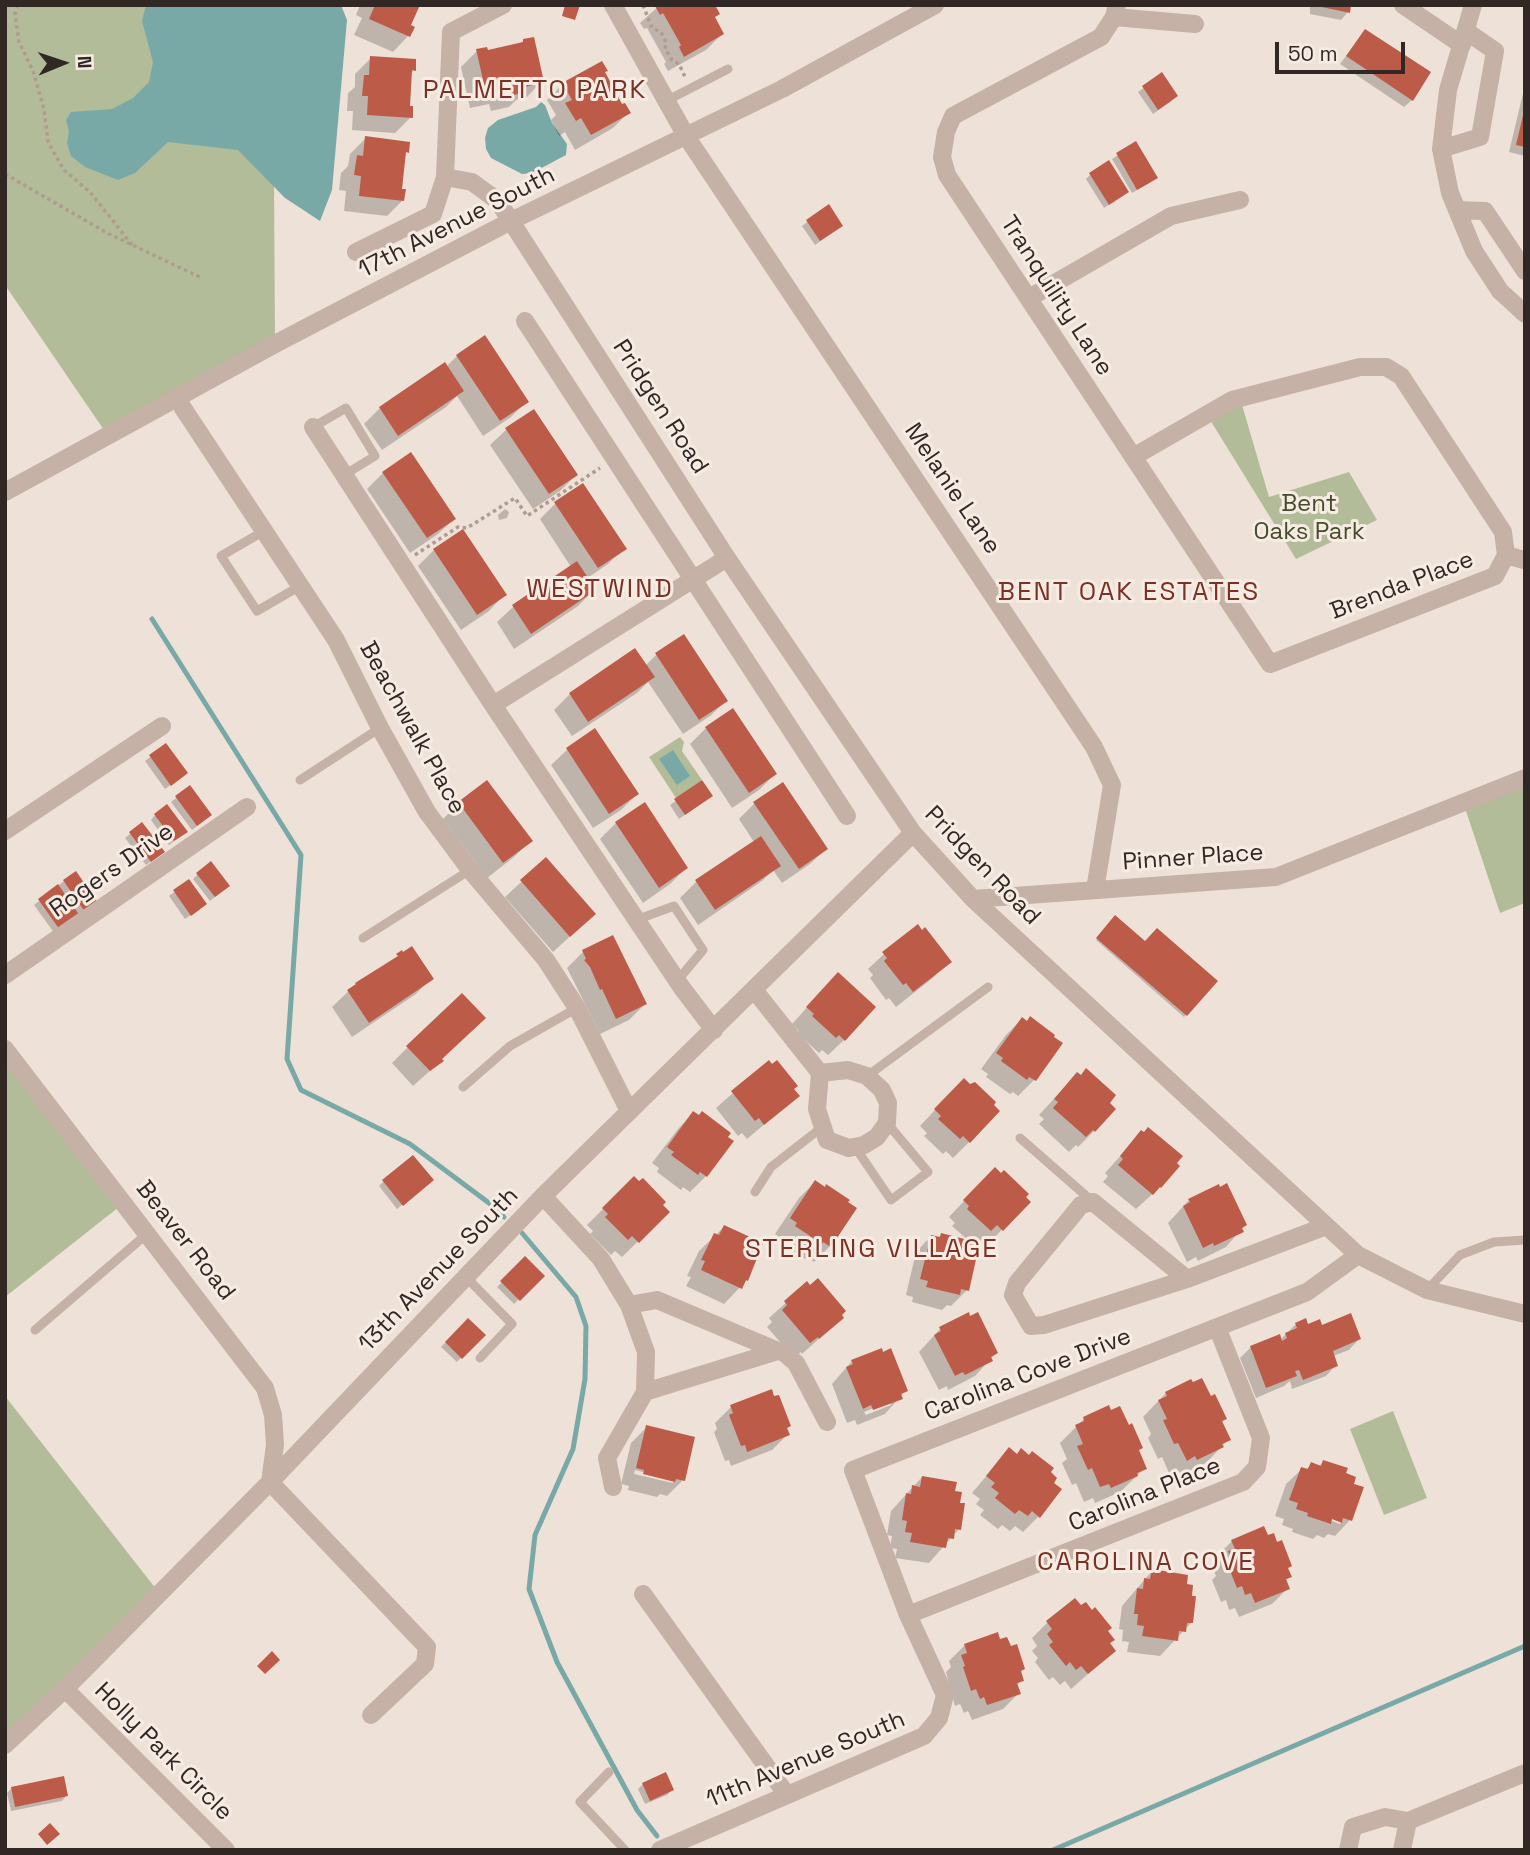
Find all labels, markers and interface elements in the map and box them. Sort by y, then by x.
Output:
north arrow [28,28,98,98]
scale bar [1278,28,1408,72]
text: 50 m [1288,40,1338,67]
text: N [72,55,97,69]
district label: PALMETTO PARK [424,75,646,107]
street label: 17th Avenue South [354,161,560,285]
street label: Tranquility Lane [994,211,1118,381]
street label: Pridgen Road [606,334,714,480]
street label: Melanie Lane [898,418,1006,560]
park label: Bent Oaks Park [1253,490,1365,546]
street label: Brenda Place [1326,545,1478,627]
district label: WESTWIND [527,574,673,606]
district label: BENT OAK ESTATES [1000,577,1258,609]
street label: Beachwalk Place [353,637,471,819]
street label: Pridgen Road [918,801,1046,931]
street label: Rogers Drive [44,818,180,924]
street label: Pinner Place [1121,839,1265,877]
street label: Beaver Road [129,1175,241,1307]
street label: 13th Avenue South [353,1182,525,1358]
district label: STERLING VILLAGE [747,1234,997,1266]
street label: Carolina Cove Drive [921,1322,1135,1428]
street label: Carolina Place [1065,1451,1225,1539]
district label: CAROLINA COVE [1039,1547,1253,1579]
street label: Holly Park Circle [88,1677,238,1827]
street label: 11th Avenue South [702,1705,910,1815]

